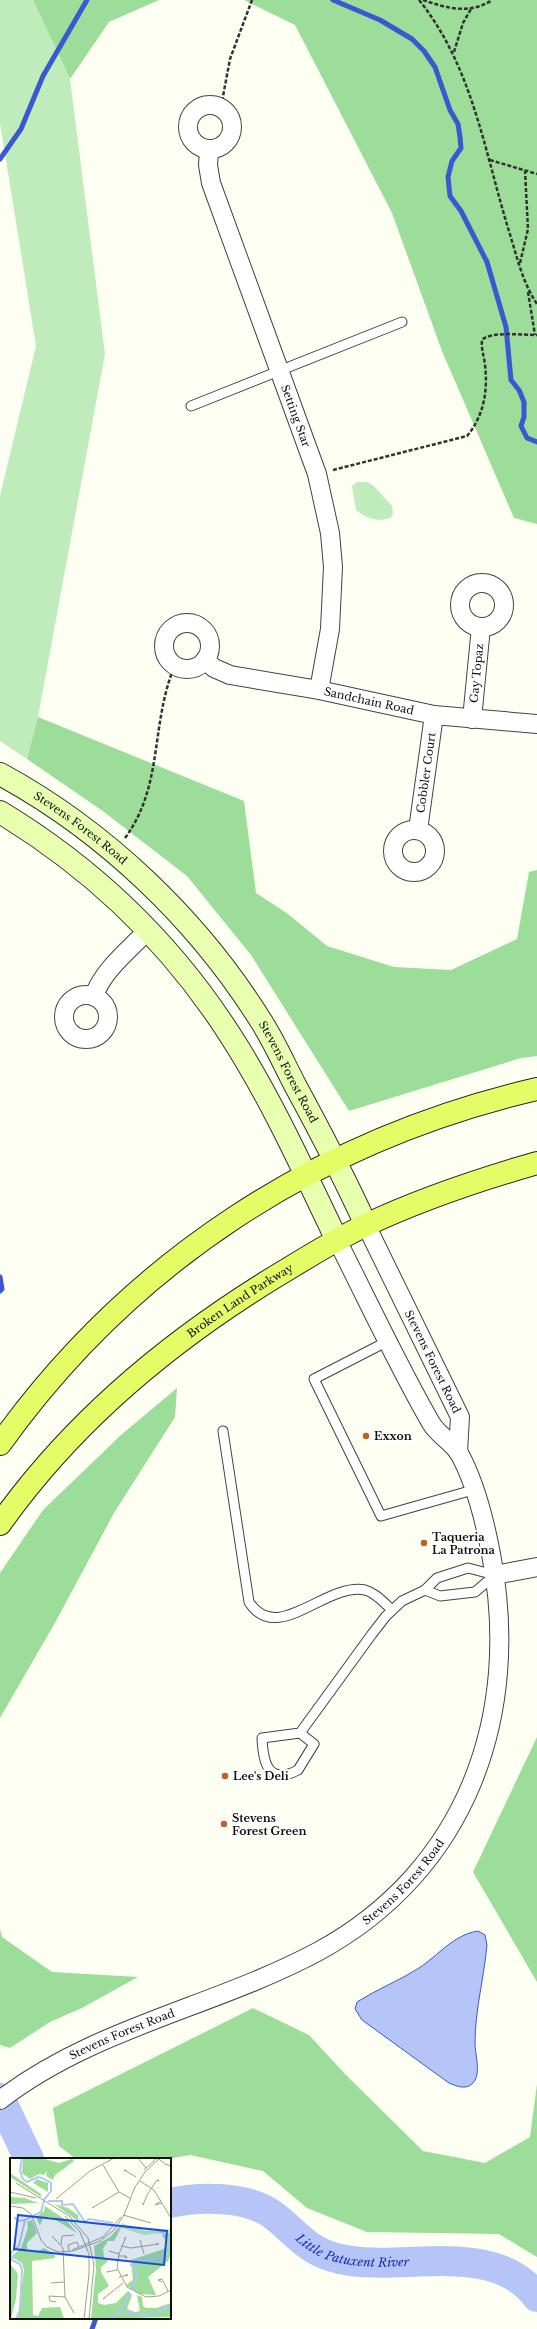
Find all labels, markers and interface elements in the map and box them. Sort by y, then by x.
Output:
street label: Setting Star [278,383,314,450]
street label: Gay Topaz [467,643,486,704]
street label: Sandchain Road [323,684,416,718]
street label: Cobbler Court [413,731,439,814]
street label: Stevens Forest Road [31,788,131,868]
street label: Stevens Forest Road [256,1018,321,1126]
street label: Broken Land Parkway [184,1261,296,1341]
street label: Stevens Forest Road [402,1308,464,1416]
place label: Exxon [374,1429,412,1443]
marker: Exxon [361,1431,371,1441]
place label: Taqueria La Patrona [432,1530,496,1557]
marker: Taqueria La Patrona [419,1538,429,1548]
place label: Lee's Deli [233,1769,289,1783]
marker: Lee's Deli [220,1771,230,1781]
place label: Stevens Forest Green [232,1811,306,1838]
marker: Stevens Forest Green [219,1819,229,1829]
street label: Stevens Forest Road [360,1836,447,1928]
street label: Stevens Forest Road [67,2006,177,2063]
inset map [10,2158,171,2319]
water label: Little Patuxent River [292,2230,410,2270]

